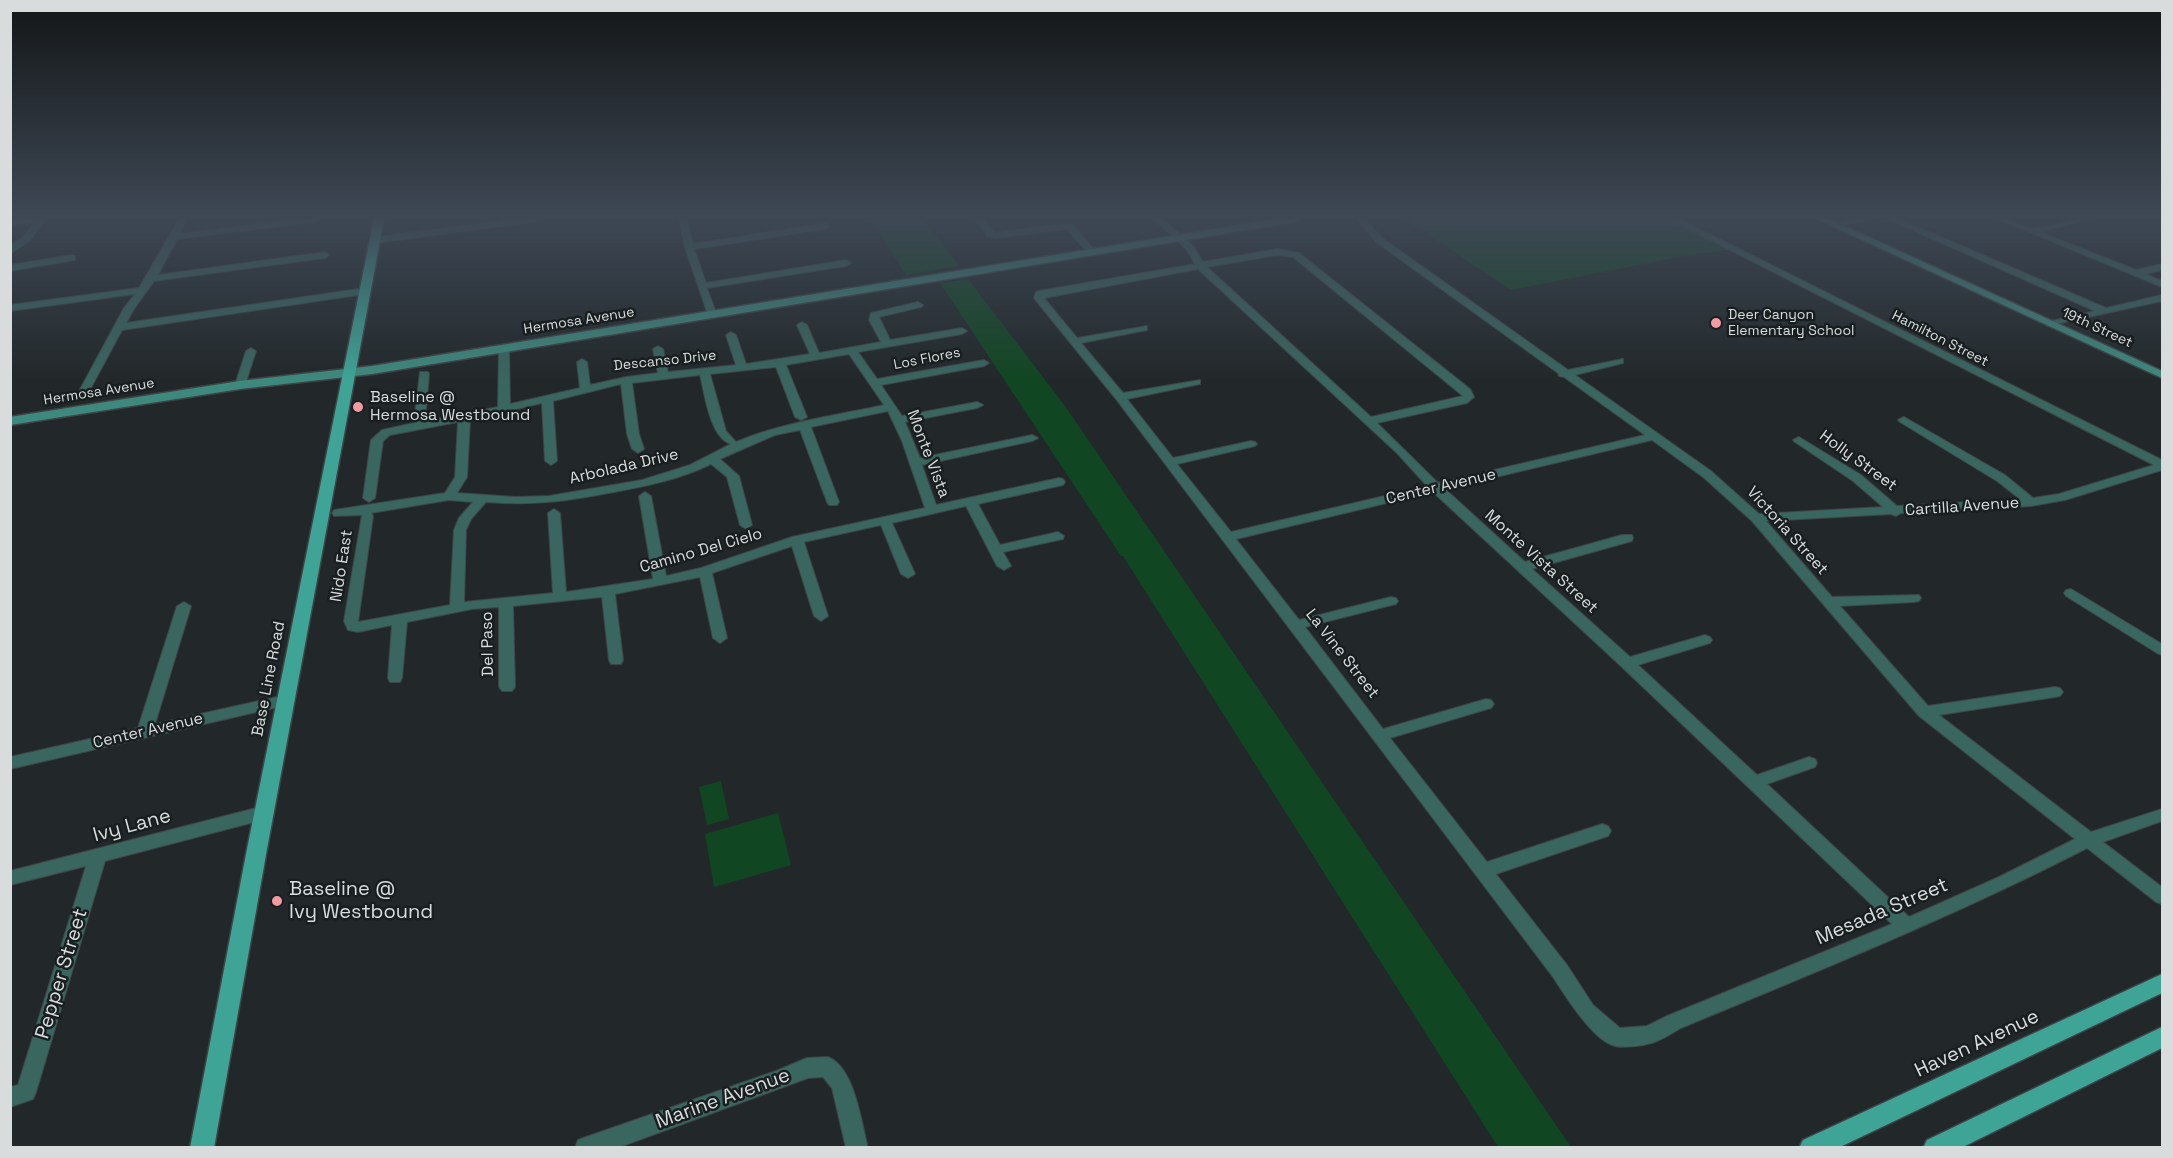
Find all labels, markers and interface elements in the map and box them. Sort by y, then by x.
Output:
street label: Hermosa Avenue [522,304,636,338]
street label: 19th Street [2059,304,2135,352]
place label: Deer Canyon Elementary School [1728,307,1854,340]
street label: Hamilton Street [1889,307,1991,371]
marker: Deer Canyon Elementary School [1709,316,1723,330]
street label: Los Flores [892,344,962,374]
street label: Descanso Drive [613,347,717,375]
street label: Hermosa Avenue [42,375,156,409]
place label: Baseline @ Hermosa Westbound [370,388,530,426]
marker: Baseline @ Hermosa Westbound [351,400,365,414]
street label: Monte Vista [902,407,954,501]
street label: Holly Street [1816,426,1900,496]
street label: Arbolada Drive [568,445,680,489]
street label: Center Avenue [1384,465,1498,509]
street label: Victoria Street [1742,483,1832,579]
street label: Cartilla Avenue [1904,493,2020,521]
street label: Monte Vista Street [1480,506,1602,618]
street label: Camino Del Cielo [638,524,764,578]
street label: Nido East [327,529,357,603]
street label: La Vine Street [1301,605,1383,703]
street label: Del Paso [478,611,498,677]
street label: Base Line Road [248,620,290,738]
street label: Center Avenue [91,709,205,753]
street label: Ivy Lane [90,804,174,848]
street label: Mesada Street [1812,873,1952,951]
place label: Baseline @ Ivy Westbound [289,878,433,925]
marker: Baseline @ Ivy Westbound [270,894,284,908]
street label: Pepper Street [31,906,93,1042]
street label: Haven Avenue [1911,1005,2043,1083]
street label: Marine Avenue [653,1064,793,1134]

